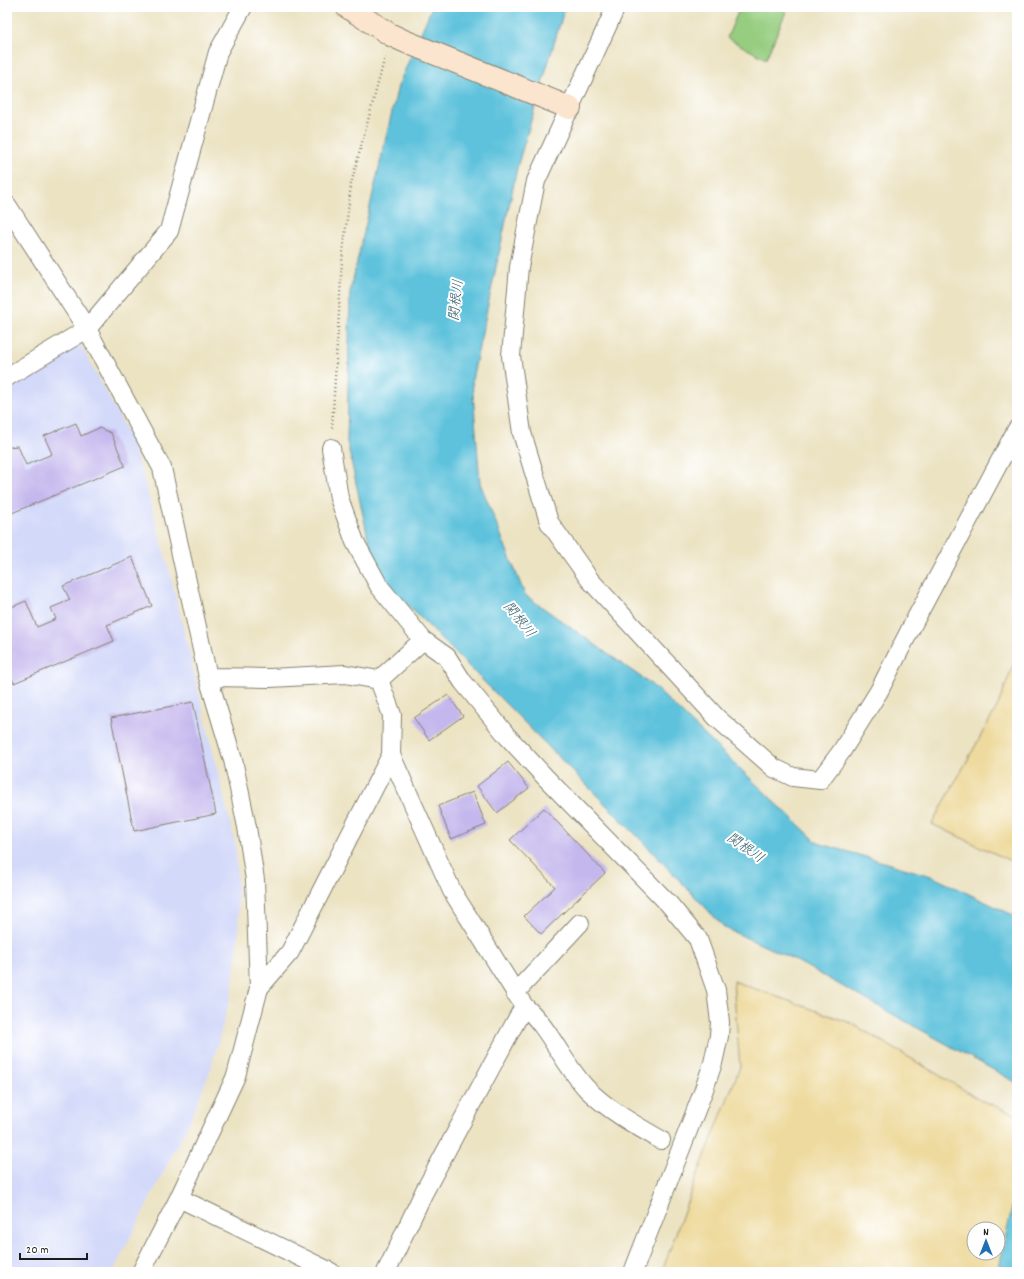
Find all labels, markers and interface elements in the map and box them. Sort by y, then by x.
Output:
water label: 関根川 [445,278,469,322]
water label: 関根川 [497,598,539,643]
water label: 関根川 [722,828,768,869]
north arrow [966,1221,1006,1261]
text: N [983,1225,989,1241]
scale bar [20,1235,87,1261]
text: 20 m [26,1242,49,1259]

